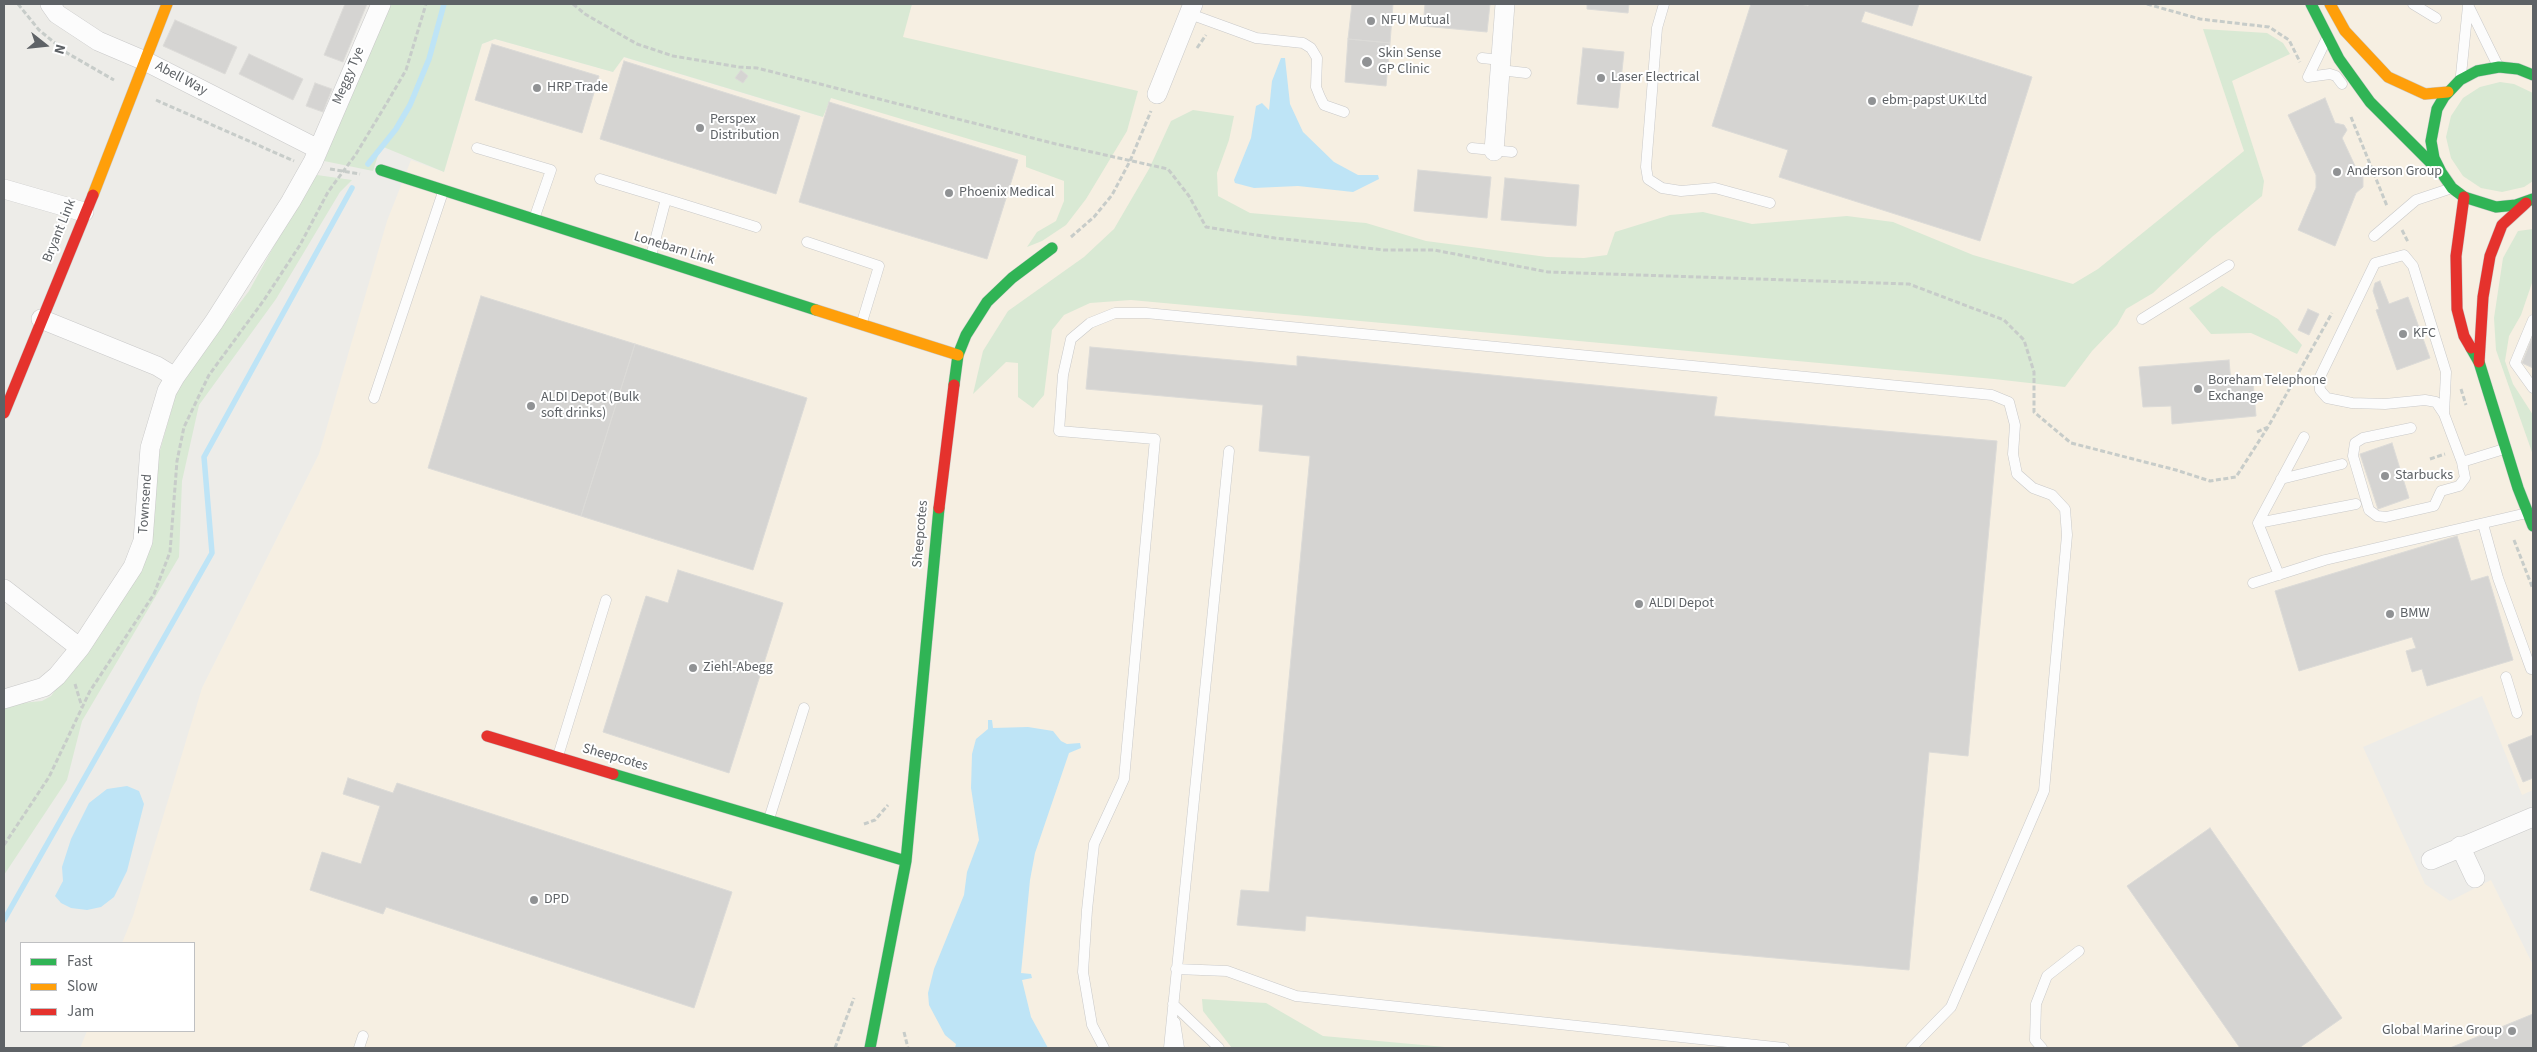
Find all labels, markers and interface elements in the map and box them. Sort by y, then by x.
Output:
place label: NFU Mutual [1381,13,1450,29]
marker: NFU Mutual [1365,15,1377,27]
north arrow [20,20,70,70]
text: N [49,42,70,56]
street label: Meggy Tye [329,45,369,107]
place label: Skin Sense GP Clinic [1378,46,1441,78]
marker: Skin Sense GP Clinic [1360,55,1374,69]
street label: Abell Way [152,58,210,100]
place label: Laser Electrical [1611,70,1699,86]
marker: Laser Electrical [1595,72,1607,84]
place label: HRP Trade [547,80,608,96]
marker: HRP Trade [531,82,543,94]
place label: ebm-papst UK Ltd [1882,93,1987,109]
marker: ebm-papst UK Ltd [1866,95,1878,107]
place label: Perspex Distribution [710,112,779,144]
marker: Perspex Distribution [694,122,706,134]
place label: Anderson Group [2347,164,2442,180]
marker: Anderson Group [2331,166,2343,178]
place label: Phoenix Medical [959,185,1054,201]
marker: Phoenix Medical [943,187,955,199]
street label: Bryant Link [40,197,80,265]
street label: Lonebarn Link [632,229,716,269]
place label: KFC [2413,326,2436,342]
marker: KFC [2397,328,2409,340]
place label: Boreham Telephone Exchange [2208,373,2326,406]
marker: Boreham Telephone Exchange [2192,383,2204,395]
place label: ALDI Depot (Bulk soft drinks) [541,390,639,422]
marker: ALDI Depot (Bulk soft drinks) [525,400,537,412]
place label: Starbucks [2395,468,2453,484]
marker: Starbucks [2379,470,2391,482]
street label: Townsend [136,473,156,535]
street label: Sheepcotes [910,500,932,568]
place label: ALDI Depot [1649,596,1714,612]
marker: ALDI Depot [1633,598,1645,610]
place label: BMW [2400,606,2429,622]
marker: BMW [2384,608,2396,620]
place label: Ziehl-Abegg [703,660,773,676]
marker: Ziehl-Abegg [687,662,699,674]
street label: Sheepcotes [580,741,650,775]
place label: DPD [544,892,569,908]
marker: DPD [528,894,540,906]
legend [20,942,195,1032]
text: Fast [67,951,93,972]
text: Slow [67,976,98,997]
text: Jam [67,1001,94,1022]
place label: Global Marine Group [2382,1023,2502,1039]
marker: Global Marine Group [2506,1025,2518,1037]

